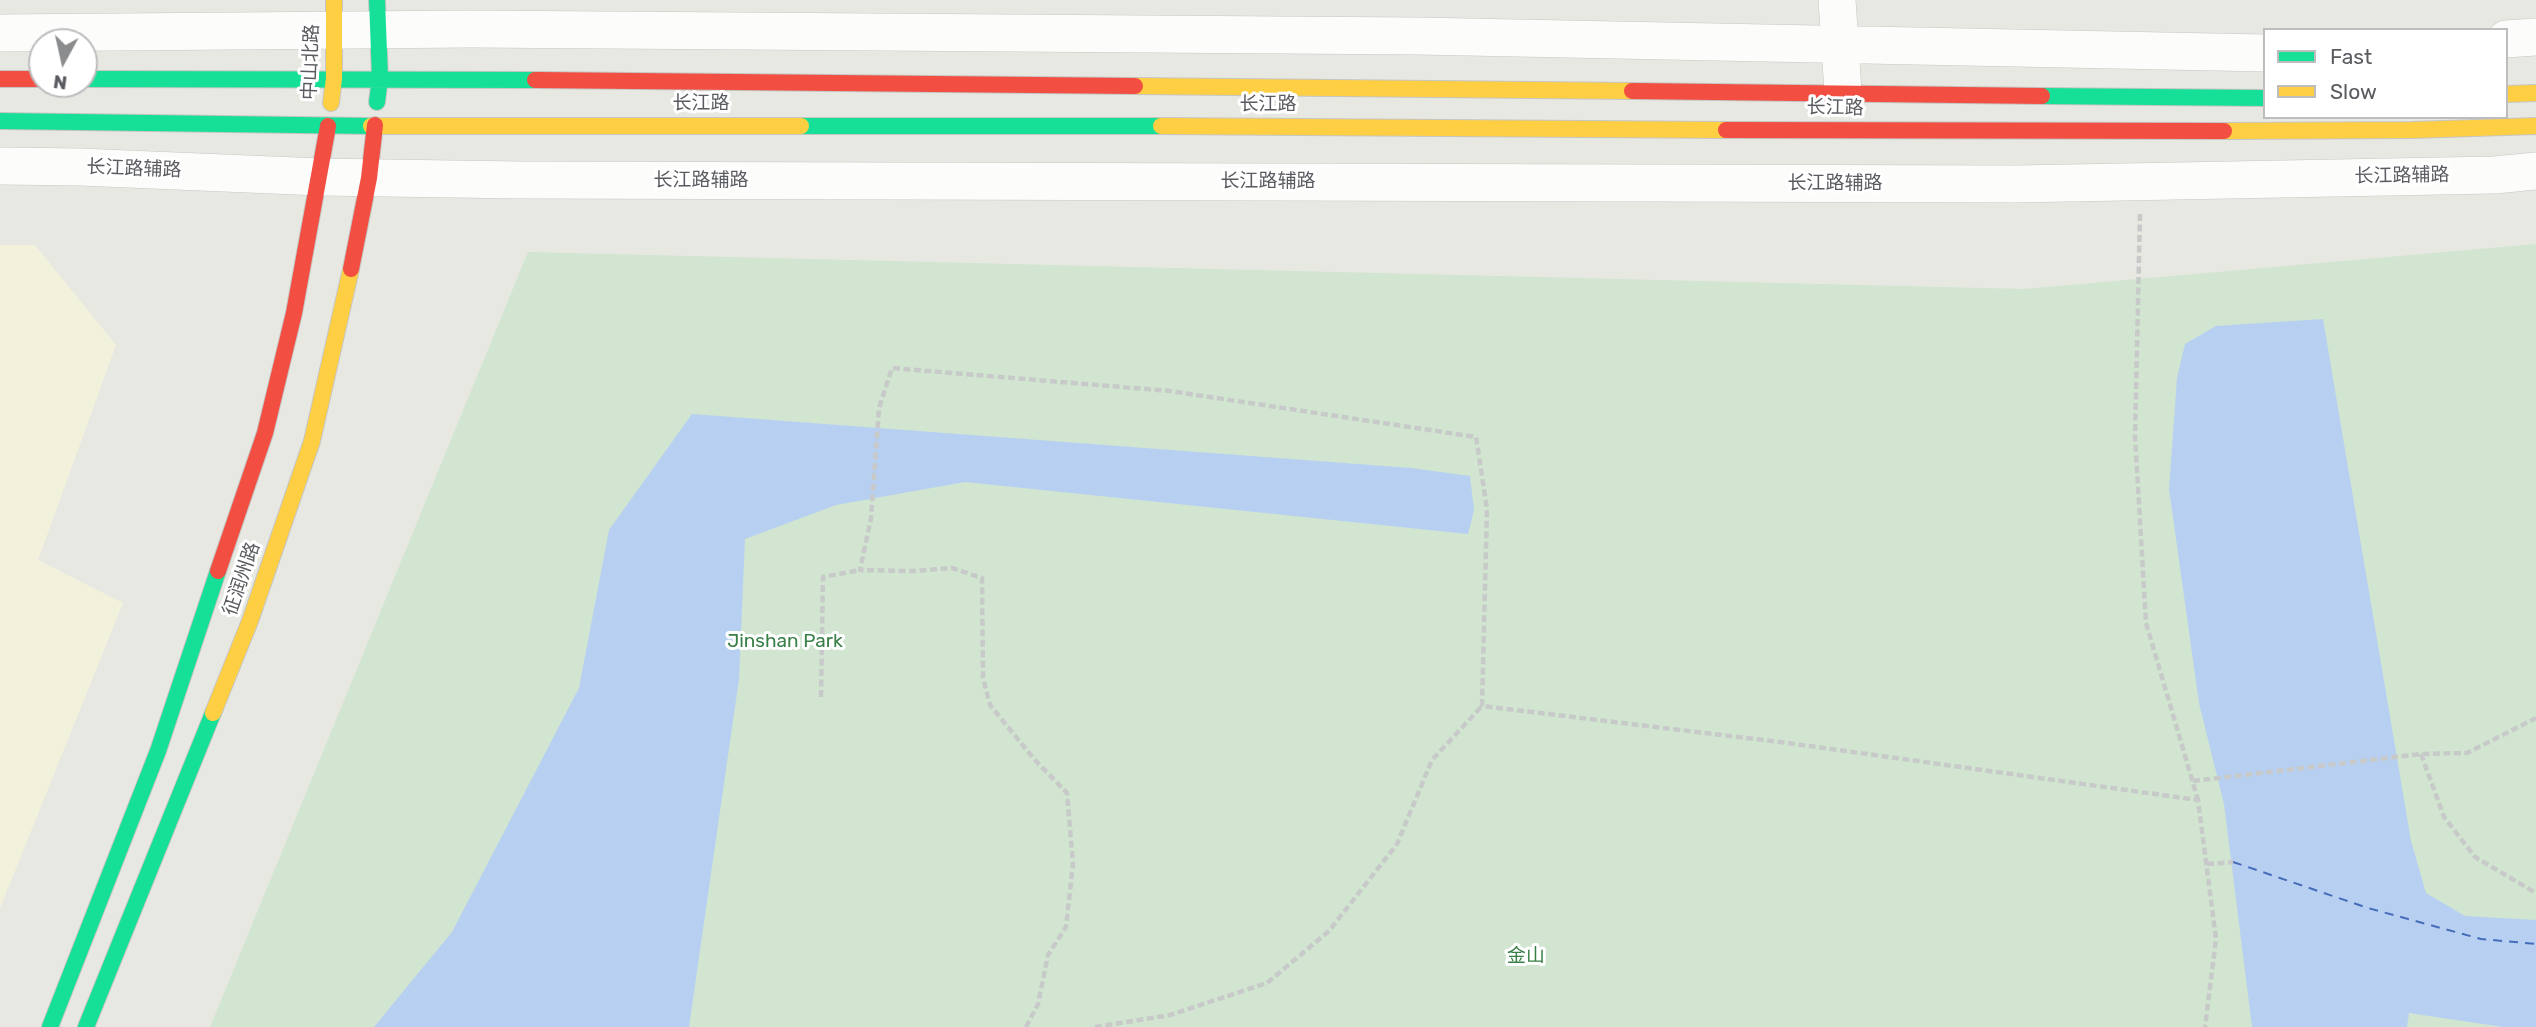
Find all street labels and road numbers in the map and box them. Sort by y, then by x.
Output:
street label: 中山北路 [298,24,324,100]
street label: 长江路 [673,93,729,115]
street label: 长江路 [1240,94,1296,116]
street label: 长江路 [1806,96,1864,120]
street label: 长江路辅路 [86,156,182,182]
street label: 长江路辅路 [2354,164,2450,188]
street label: 长江路辅路 [654,170,748,192]
street label: 长江路辅路 [1221,171,1315,193]
street label: 长江路辅路 [1788,173,1882,195]
street label: 征润州路 [219,539,265,619]

